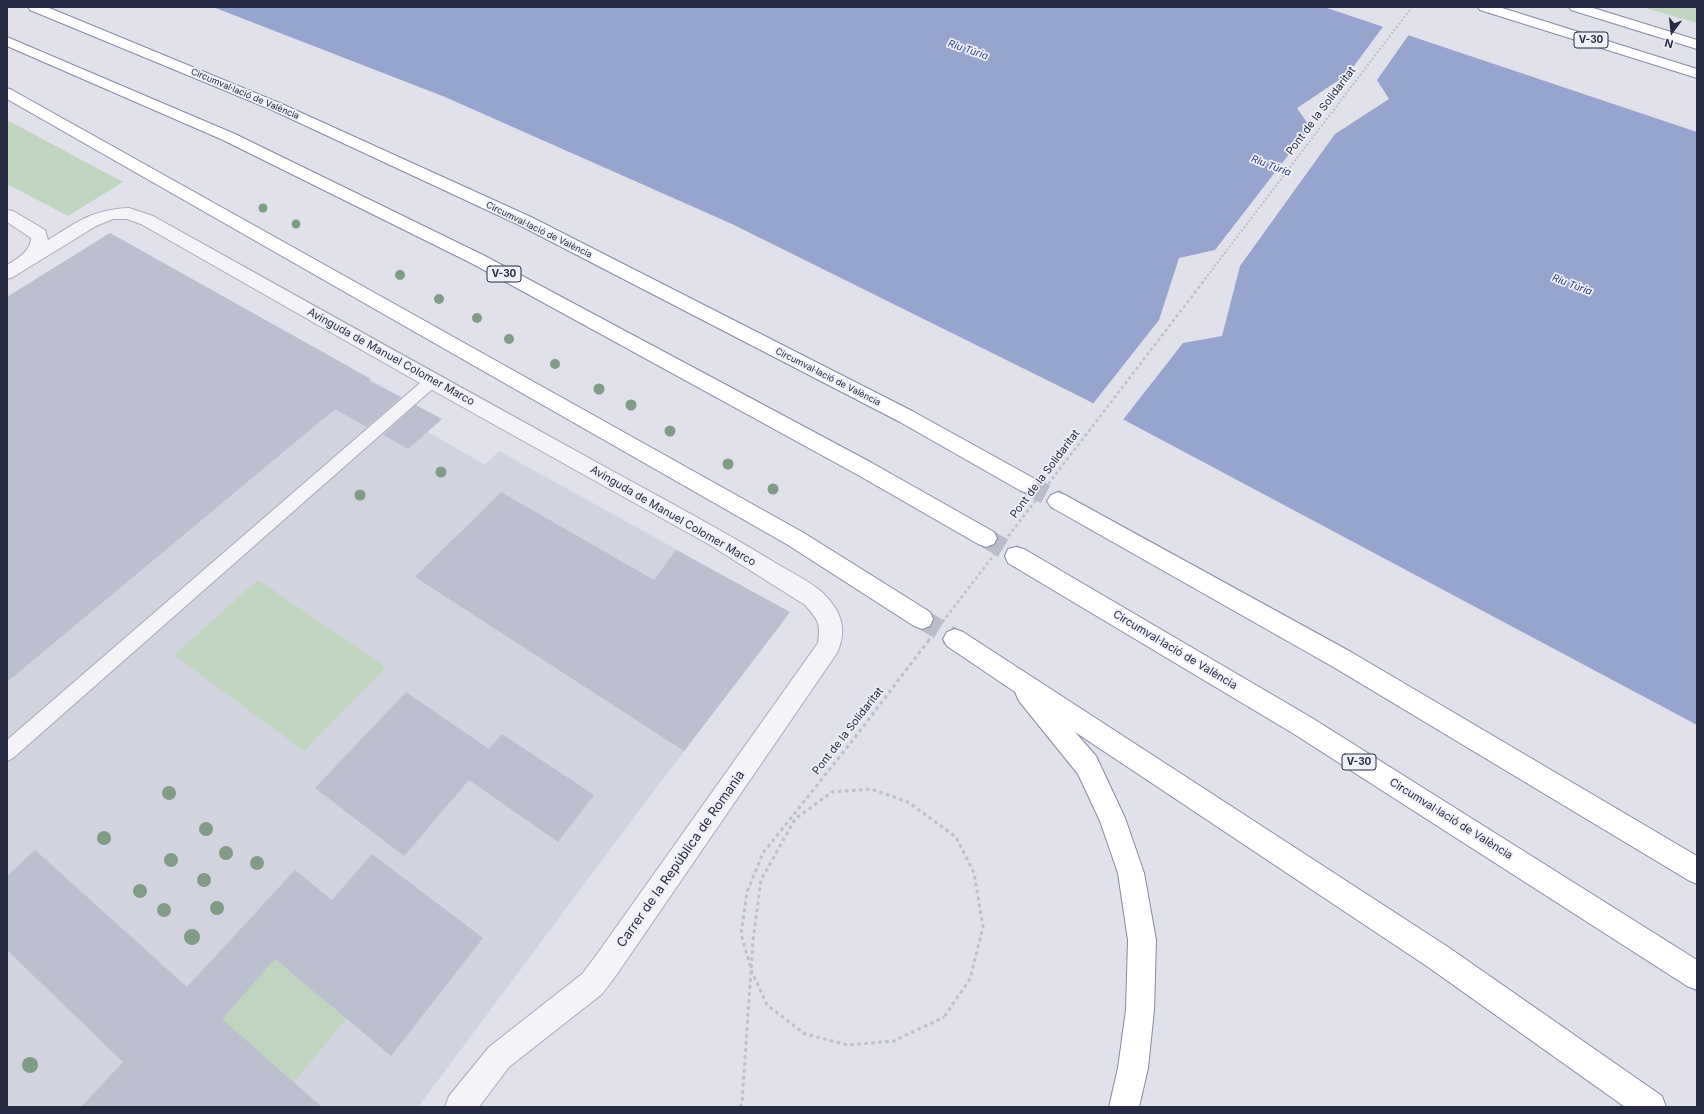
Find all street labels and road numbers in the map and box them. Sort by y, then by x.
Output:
road number: V-30 [1574,32,1608,48]
street label: Pont de la Solidaritat [1283,64,1359,158]
street label: Circumval·lació de València [189,66,301,122]
street label: Circumval·lació de València [484,200,594,260]
road number: V-30 [487,266,521,282]
street label: Avinguda de Manuel Colomer Marco [305,305,477,409]
street label: Circumval·lació de València [774,346,882,408]
street label: Pont de la Solidaritat [1007,427,1083,521]
street label: Avinguda de Manuel Colomer Marco [588,463,758,569]
street label: Circumval·lació de València [1110,608,1240,692]
street label: Pont de la Solidaritat [810,685,886,777]
road number: V-30 [1342,754,1376,770]
street label: Carrer de la República de Romania [614,768,748,950]
street label: Circumval·lació de València [1387,776,1515,862]

